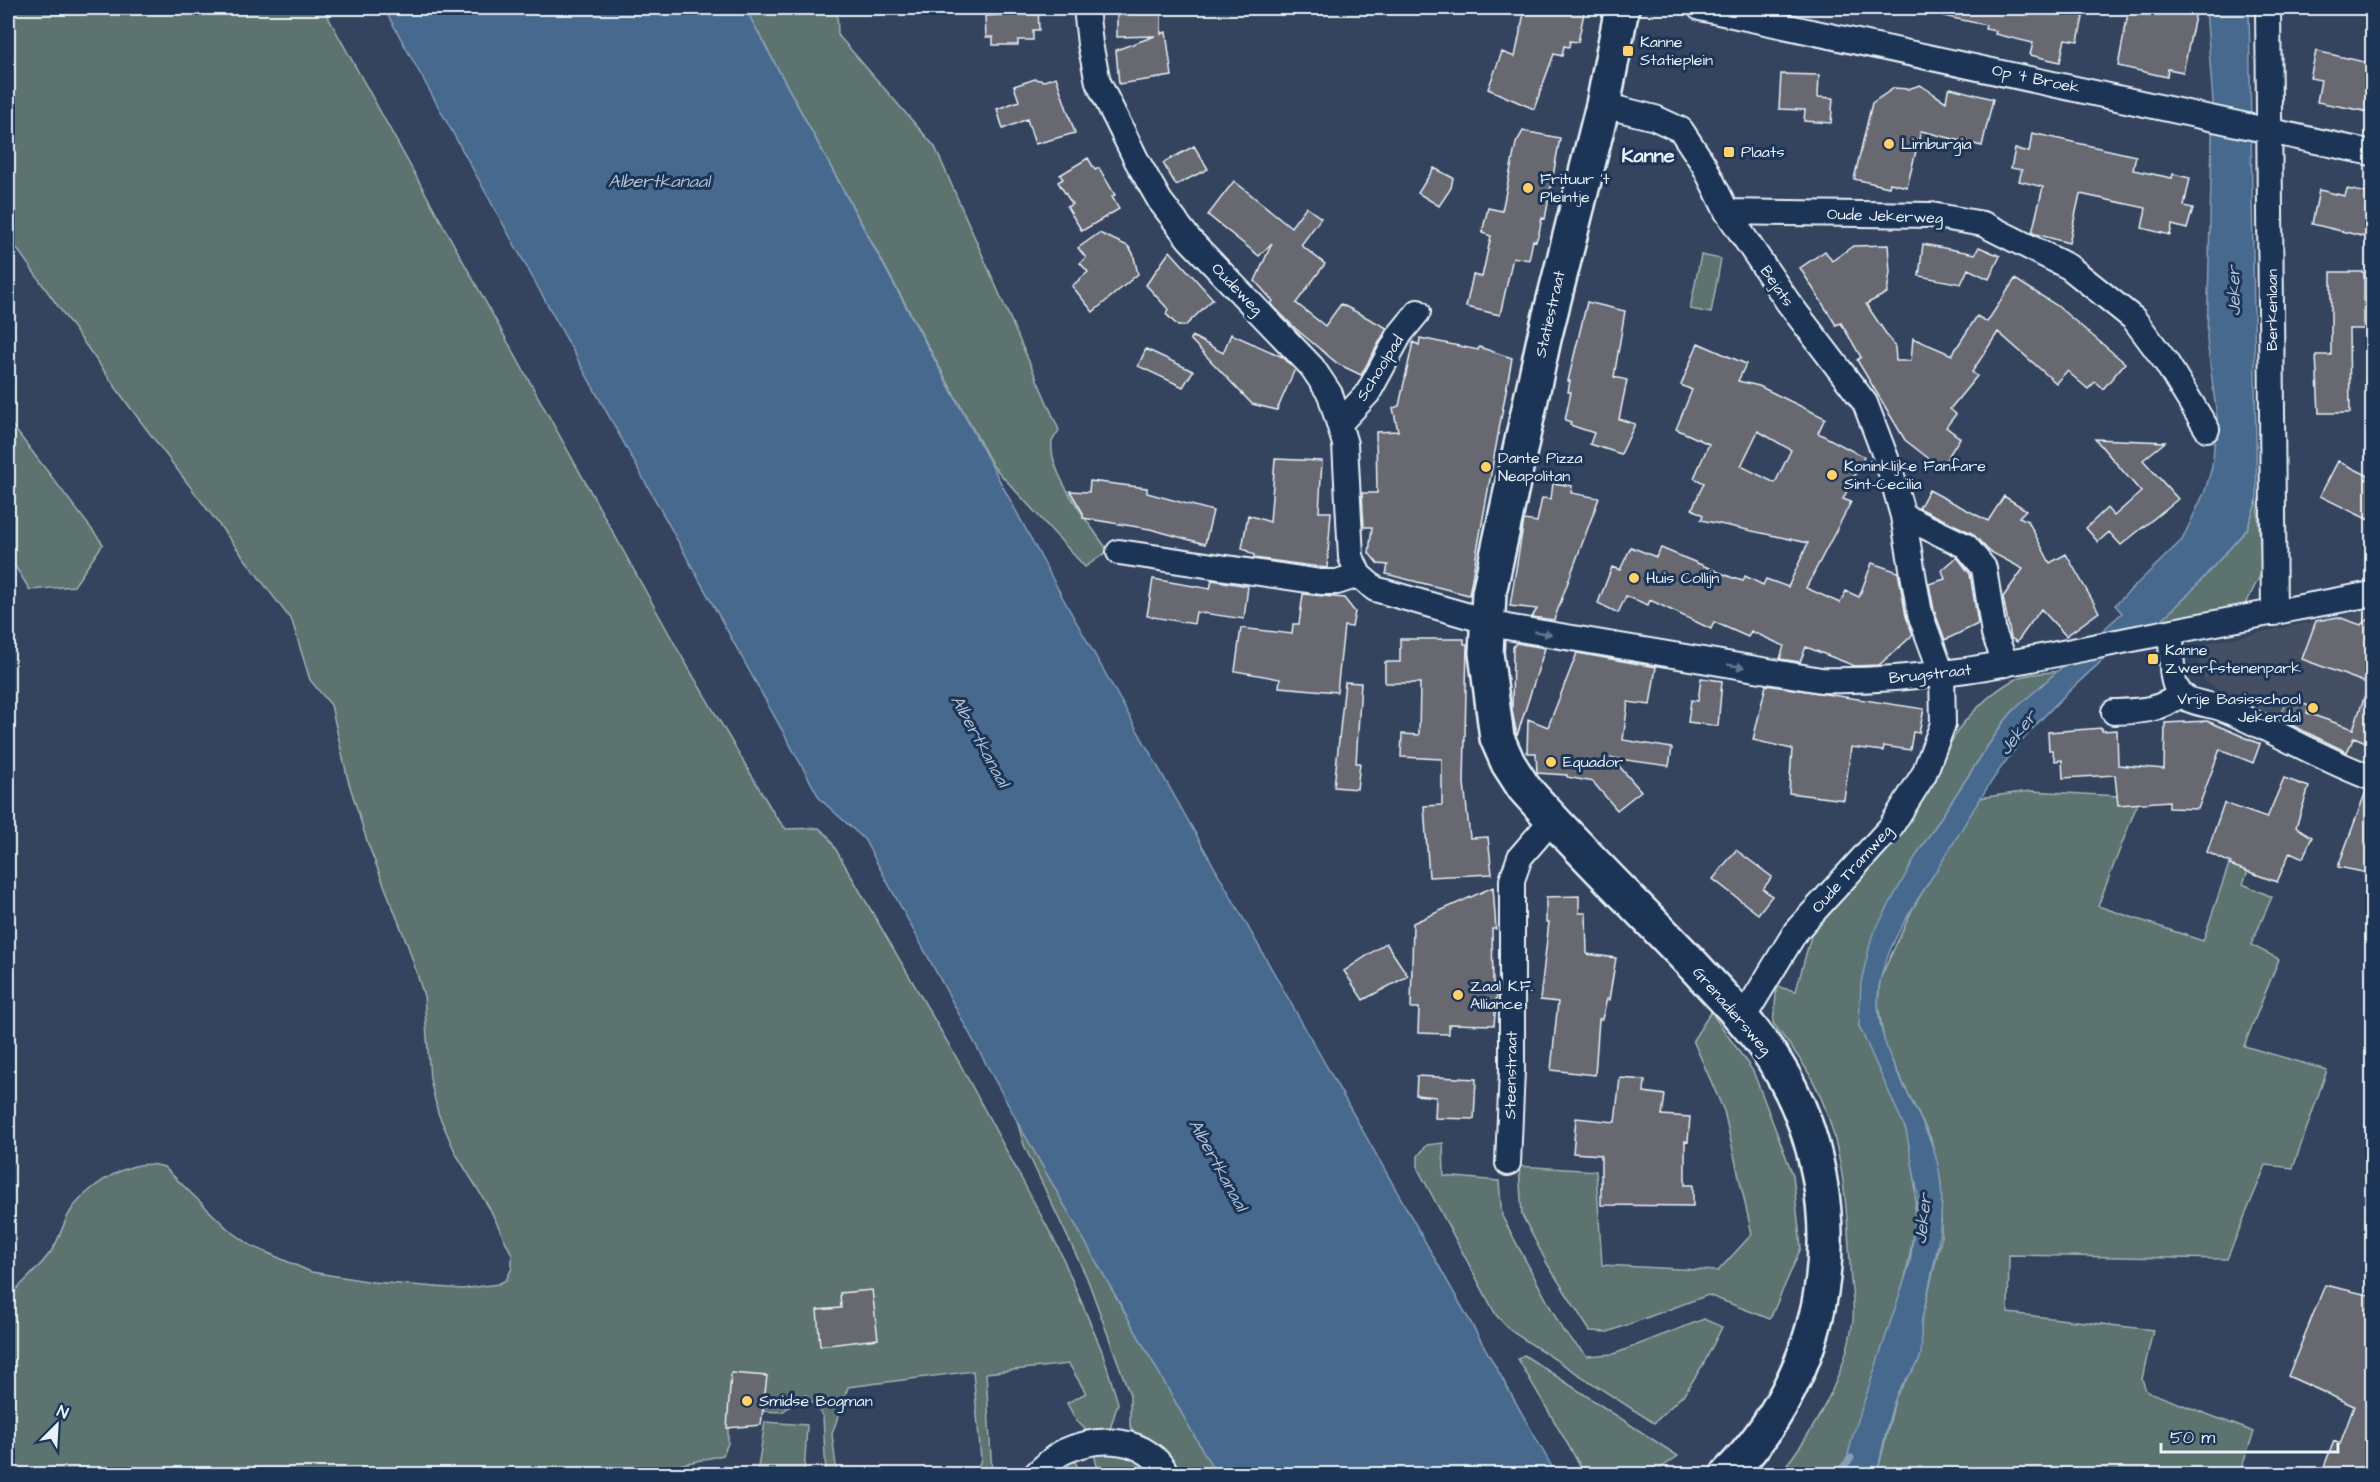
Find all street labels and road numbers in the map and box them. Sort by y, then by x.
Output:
street label: Op 't Broek [1990,59,2082,99]
street label: Oude Jekerweg [1826,203,1944,230]
street label: Oudeweg [1206,258,1268,321]
street label: Bejats [1755,261,1799,311]
street label: Statiestraat [1529,268,1571,360]
street label: Berkenlaan [2261,269,2283,351]
street label: Schoolpad [1351,331,1409,405]
street label: Brugstraat [1888,659,1973,690]
street label: Oude Tramweg [1807,820,1898,918]
street label: Grenadiersweg [1687,962,1777,1061]
street label: Steenstraat [1499,1030,1523,1119]

